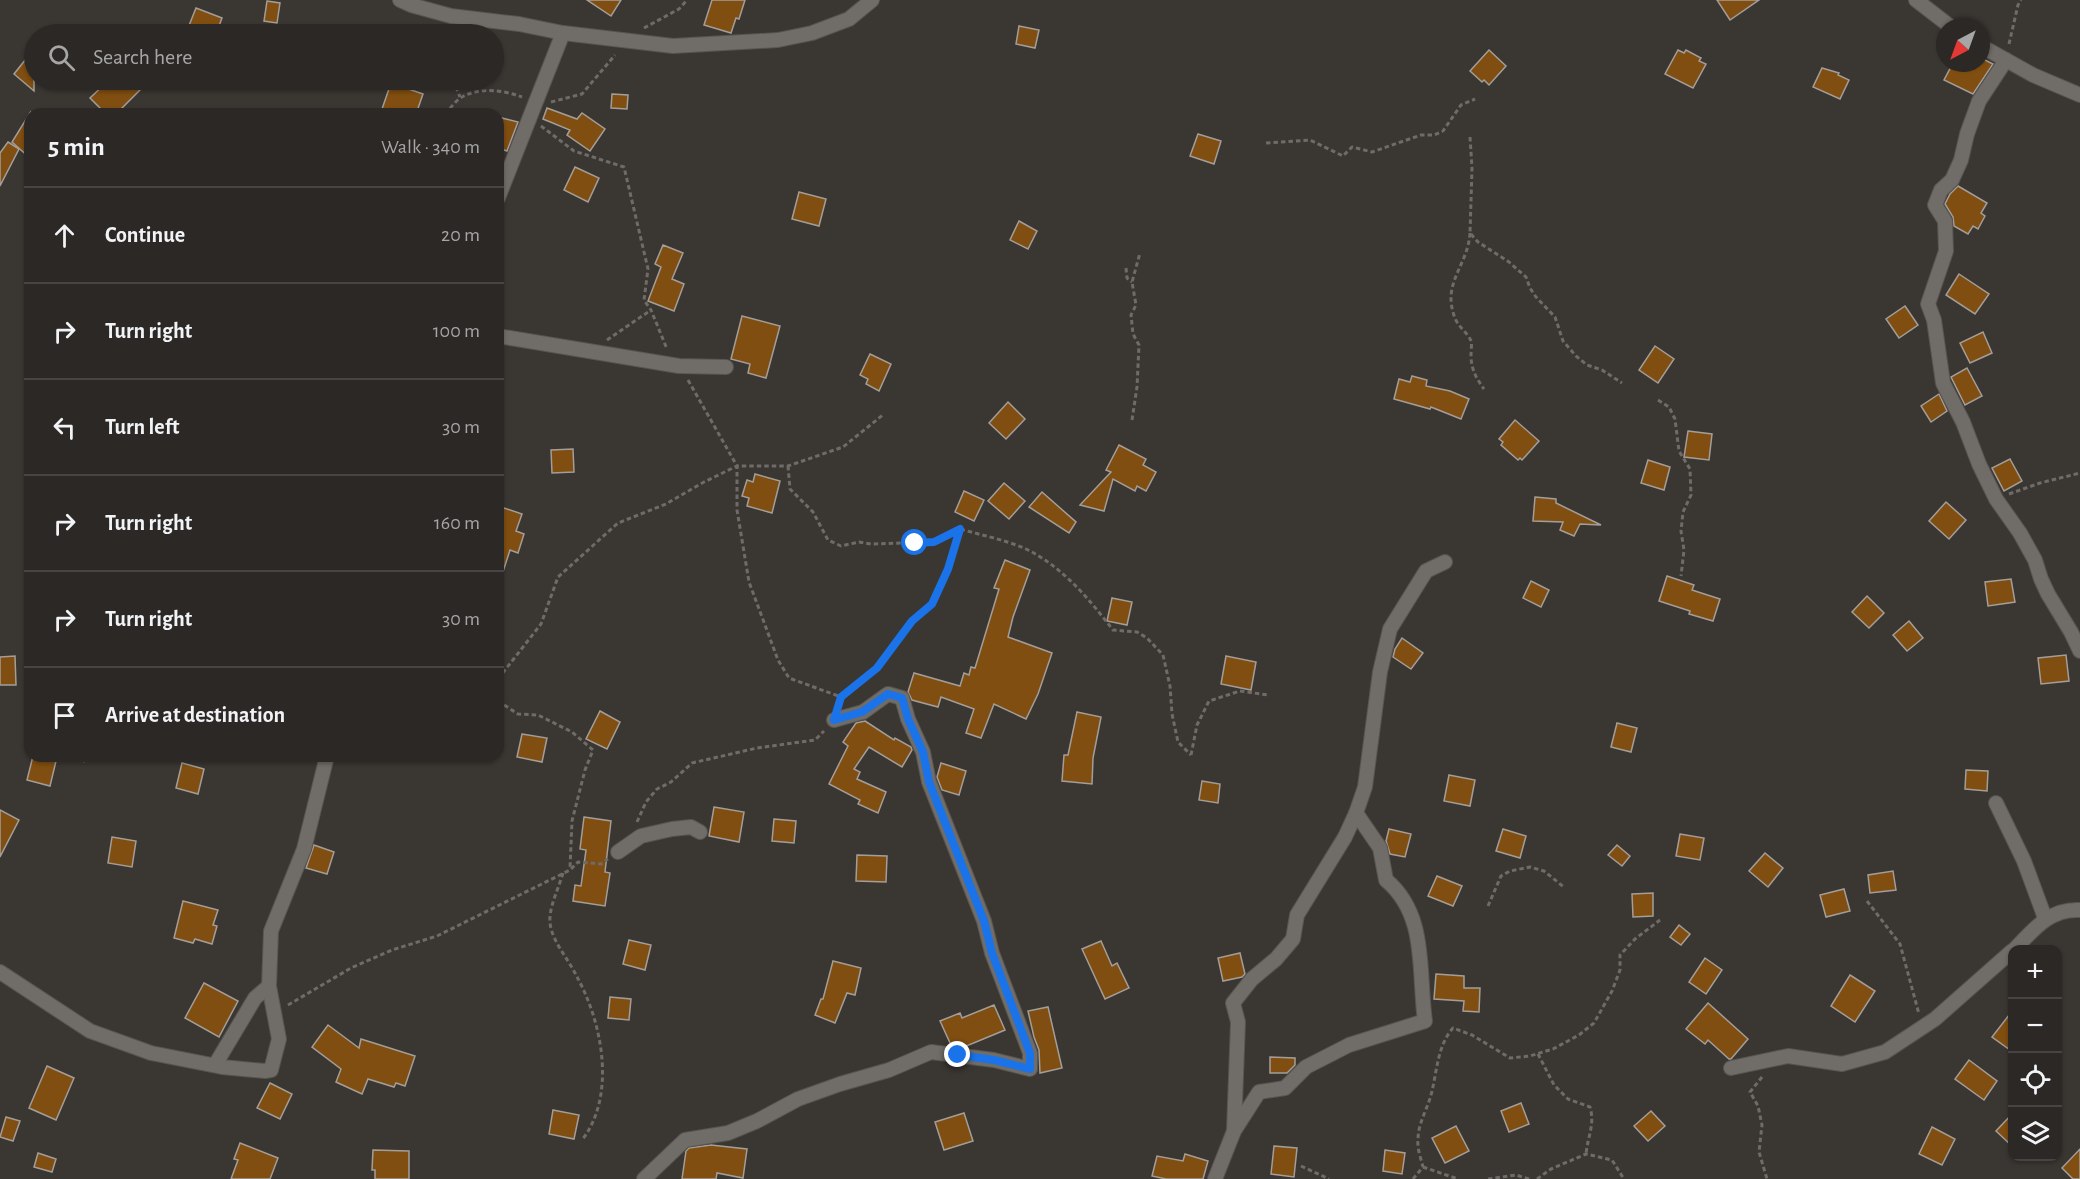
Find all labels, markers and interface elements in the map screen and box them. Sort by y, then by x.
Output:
north arrow [1936,18,1990,72]
search box [24,24,504,90]
icon: search [45,41,78,74]
text: Search here [93,46,192,68]
text: 5 min [48,134,105,160]
text: Walk · 340 m [381,137,480,157]
icon: ahead [48,219,81,252]
text: Continue [105,224,185,246]
text: 20 m [441,225,480,245]
icon: right [48,315,81,348]
text: Turn right [105,320,192,342]
text: 100 m [433,321,480,341]
icon: left [48,411,81,444]
text: Turn left [105,416,179,438]
text: 30 m [442,417,480,437]
icon: right [48,507,81,540]
text: Turn right [105,512,192,534]
text: 160 m [434,513,480,533]
route start [901,529,927,555]
icon: right [48,603,81,636]
text: Turn right [105,608,192,630]
text: 30 m [442,609,480,629]
icon: arrive [48,699,81,732]
text: Arrive at destination [105,704,285,726]
map controls [2008,945,2062,1161]
button: + [2008,945,2062,999]
button: − [2008,999,2062,1053]
route end [944,1041,970,1067]
button: locate [2008,1053,2062,1107]
button: layers [2008,1107,2062,1161]

